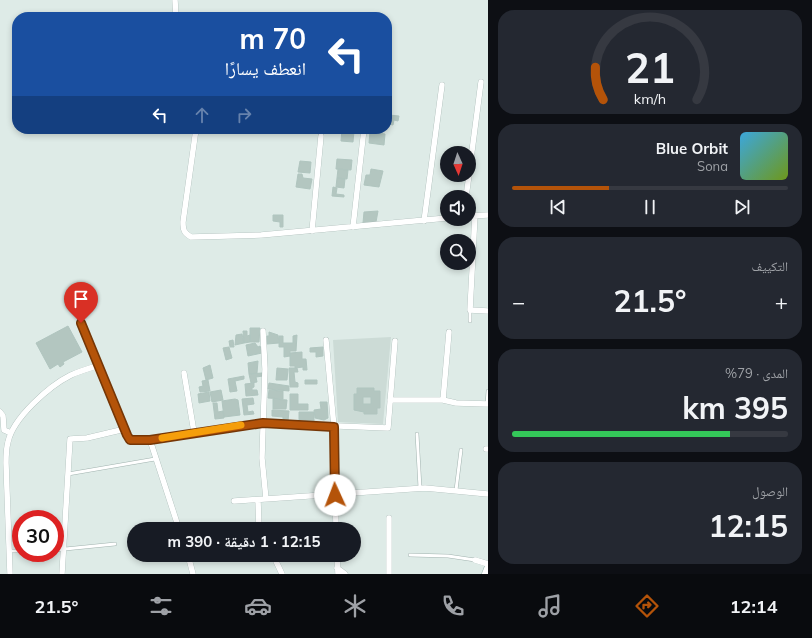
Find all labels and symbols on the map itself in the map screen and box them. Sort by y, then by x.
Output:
north arrow [440,146,476,182]
pin [64,282,98,323]
position arrow [314,474,356,516]
speed limit sign: 30 [12,510,64,562]

